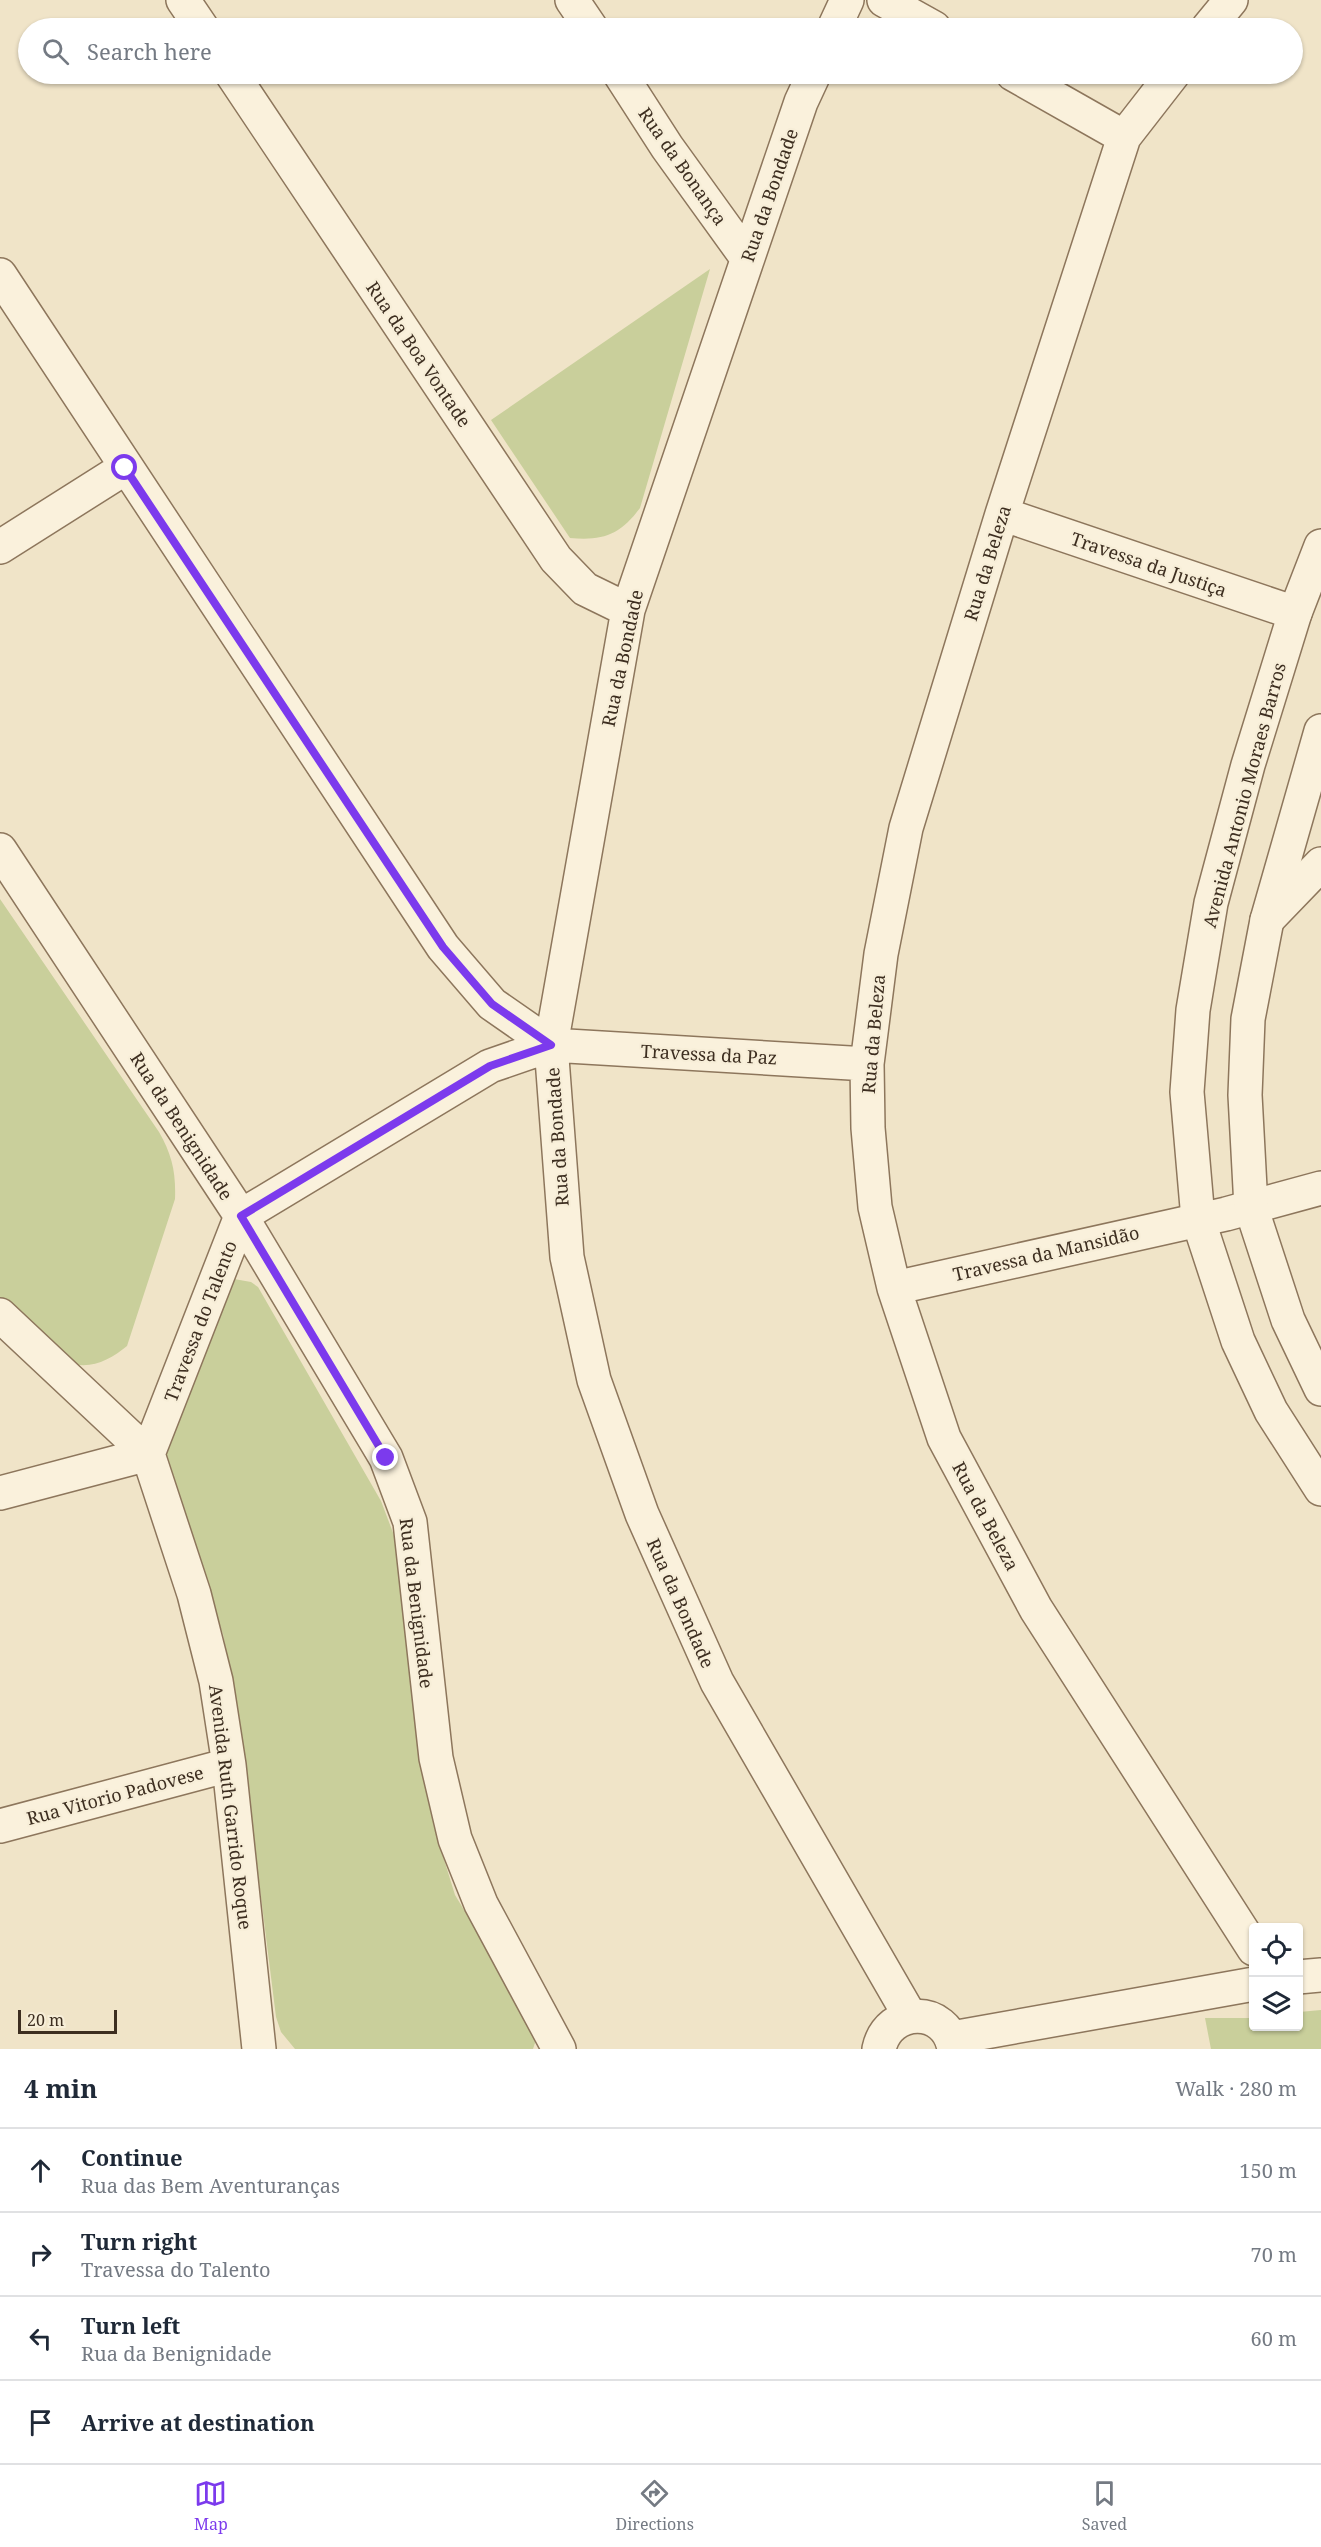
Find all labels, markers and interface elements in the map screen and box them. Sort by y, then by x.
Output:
search box [18,18,1303,84]
icon: search [39,35,72,68]
text: Search here [87,36,212,66]
street label: Rua da Bonança [633,102,733,230]
street label: Rua da Bondade [735,125,803,265]
street label: Rua da Boa Vontade [361,276,477,432]
route start [111,454,137,480]
street label: Rua da Beleza [958,502,1016,624]
street label: Travessa da Justiça [1068,526,1230,602]
street label: Rua da Bondade [596,587,648,729]
street label: Avenida Antonio Moraes Barros [1197,660,1291,930]
street label: Rua da Beleza [856,973,890,1095]
street label: Travessa da Paz [640,1038,778,1070]
street label: Rua da Benignidade [125,1047,239,1205]
street label: Rua da Bondade [540,1067,574,1207]
street label: Travessa da Mansidão [951,1220,1141,1286]
street label: Travessa do Talento [158,1237,242,1405]
route end [372,1444,398,1470]
street label: Rua da Beleza [947,1457,1025,1575]
street label: Rua da Benignidade [395,1516,439,1690]
street label: Rua da Bondade [642,1534,720,1672]
street label: Avenida Ruth Garrido Roque [204,1683,258,1931]
street label: Rua Vitorio Padovese [24,1760,206,1830]
map controls [1249,1923,1303,2031]
button: locate [1249,1923,1303,1977]
button: layers [1249,1977,1303,2031]
scale bar [18,2007,117,2034]
text: 20 m [27,2009,64,2031]
text: 4 min [24,2070,98,2106]
text: Walk · 280 m [1175,2075,1297,2102]
text: Continue [81,2142,183,2172]
icon: ahead [24,2154,57,2187]
text: 150 m [1239,2157,1297,2184]
text: Rua das Bem Aventuranças [81,2172,340,2199]
text: Turn right [81,2226,197,2256]
icon: right [24,2238,57,2271]
text: 70 m [1251,2241,1297,2268]
text: Travessa do Talento [81,2256,271,2283]
text: Turn left [81,2310,180,2340]
icon: left [24,2322,57,2355]
text: 60 m [1251,2325,1297,2352]
text: Rua da Benignidade [81,2340,272,2367]
icon: arrive [24,2406,57,2439]
text: Arrive at destination [81,2407,315,2437]
tab: Map [194,2477,228,2535]
tab: Directions [616,2477,694,2535]
tab: Saved [1082,2477,1127,2535]

